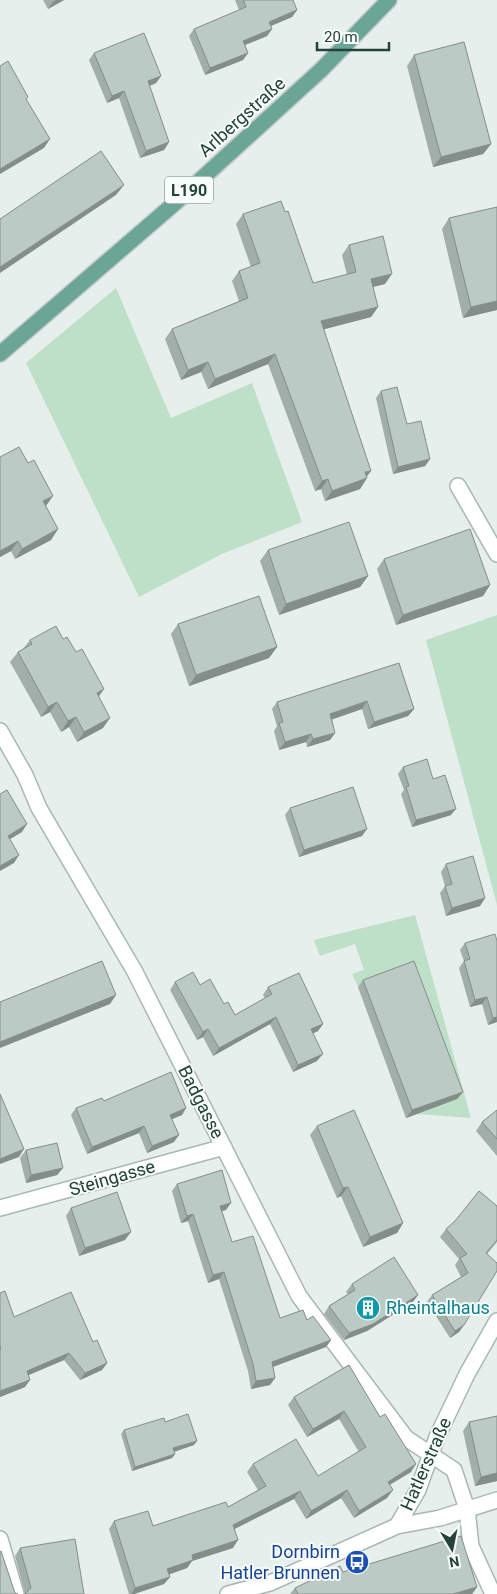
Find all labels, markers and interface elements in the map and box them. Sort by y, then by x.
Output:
scale bar [317,20,390,52]
text: 20 m [324,28,358,46]
street label: Arlbergstraße [194,72,289,161]
road number: L190 [165,176,213,204]
street label: Badgasse [174,1062,229,1142]
street label: Steingasse [66,1155,157,1200]
building icon: Rheintalhaus [355,1295,381,1321]
place label: Rheintalhaus [386,1297,490,1318]
street label: Hatlerstraße [396,1414,455,1514]
north arrow [427,1524,477,1574]
place label: Dornbirn Hatler Brunnen [220,1541,340,1583]
bus stop icon: Dornbirn Hatler Brunnen [344,1549,370,1575]
text: N [448,1553,461,1571]

